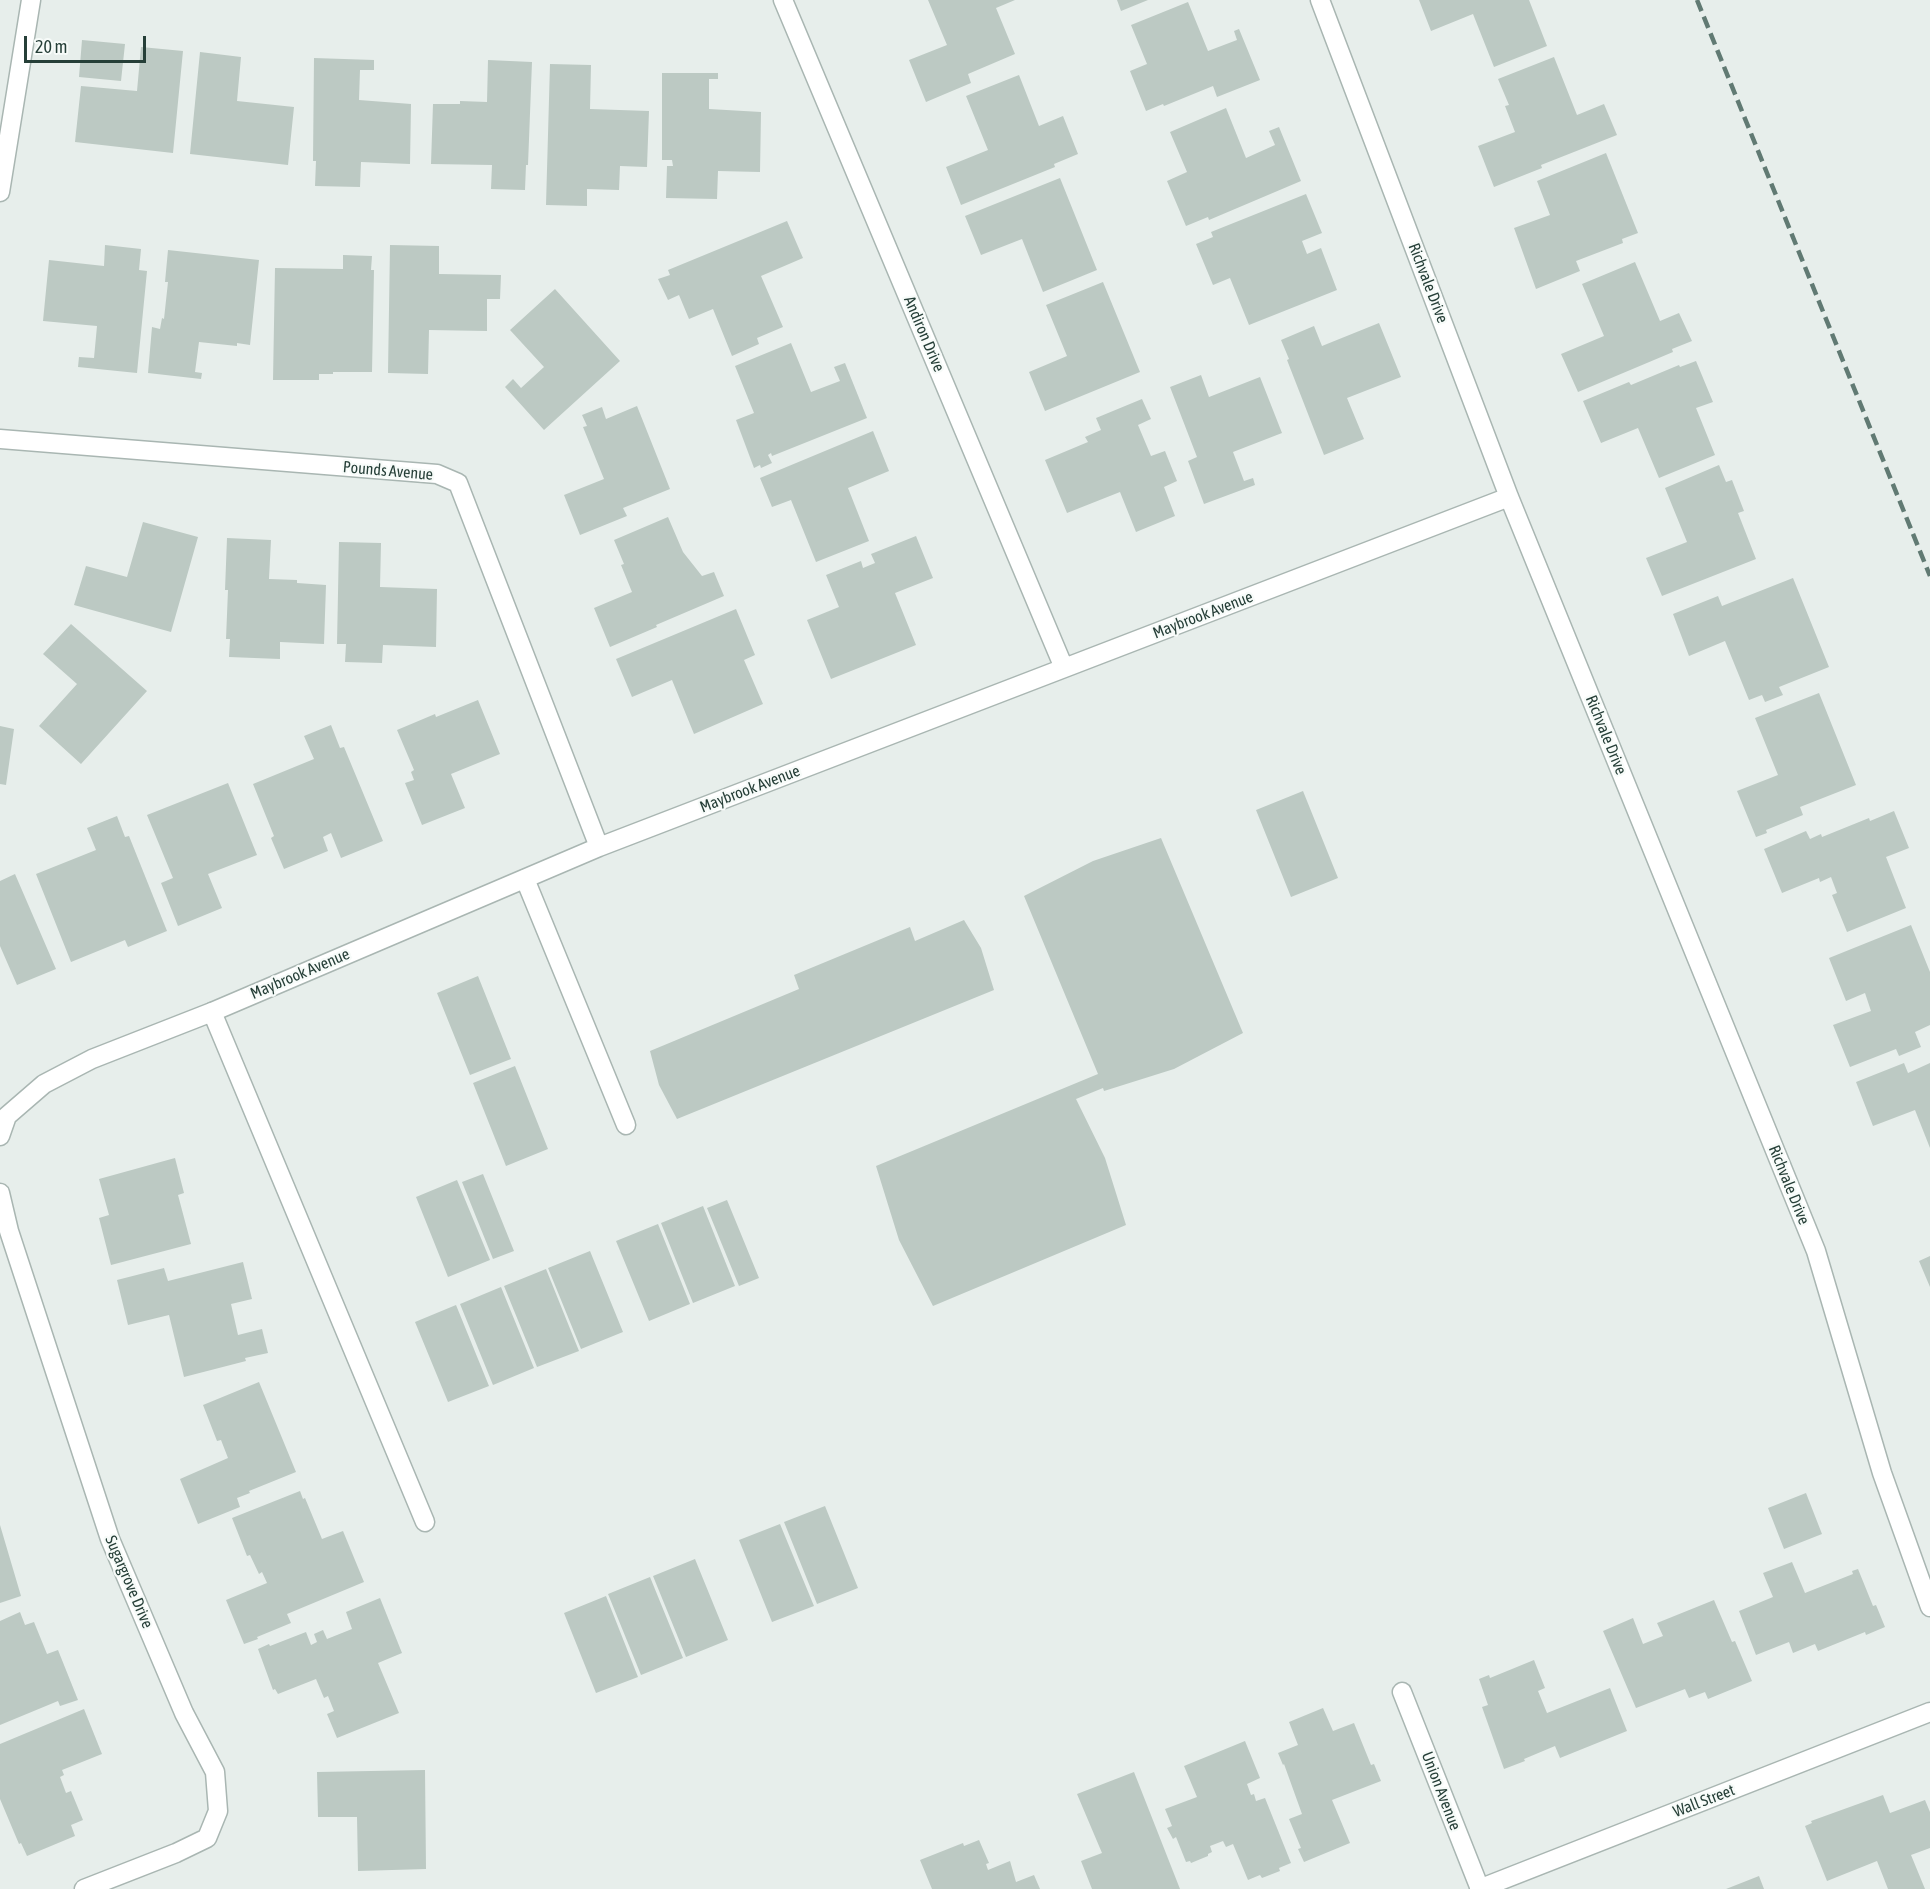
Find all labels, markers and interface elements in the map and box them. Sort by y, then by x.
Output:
scale bar [27,24,148,62]
text: 20 m [35,36,67,57]
street label: Richvale Drive [1404,240,1452,326]
street label: Andiron Drive [900,293,948,375]
street label: Pounds Avenue [342,457,434,485]
street label: Maybrook Avenue [1150,587,1256,643]
street label: Richvale Drive [1581,693,1631,777]
street label: Maybrook Avenue [697,761,803,817]
street label: Maybrook Avenue [248,945,352,1003]
street label: Richvale Drive [1764,1143,1814,1227]
street label: Sugargrove Drive [101,1533,157,1631]
street label: Union Avenue [1417,1749,1465,1833]
street label: Wall Street [1671,1781,1737,1821]

